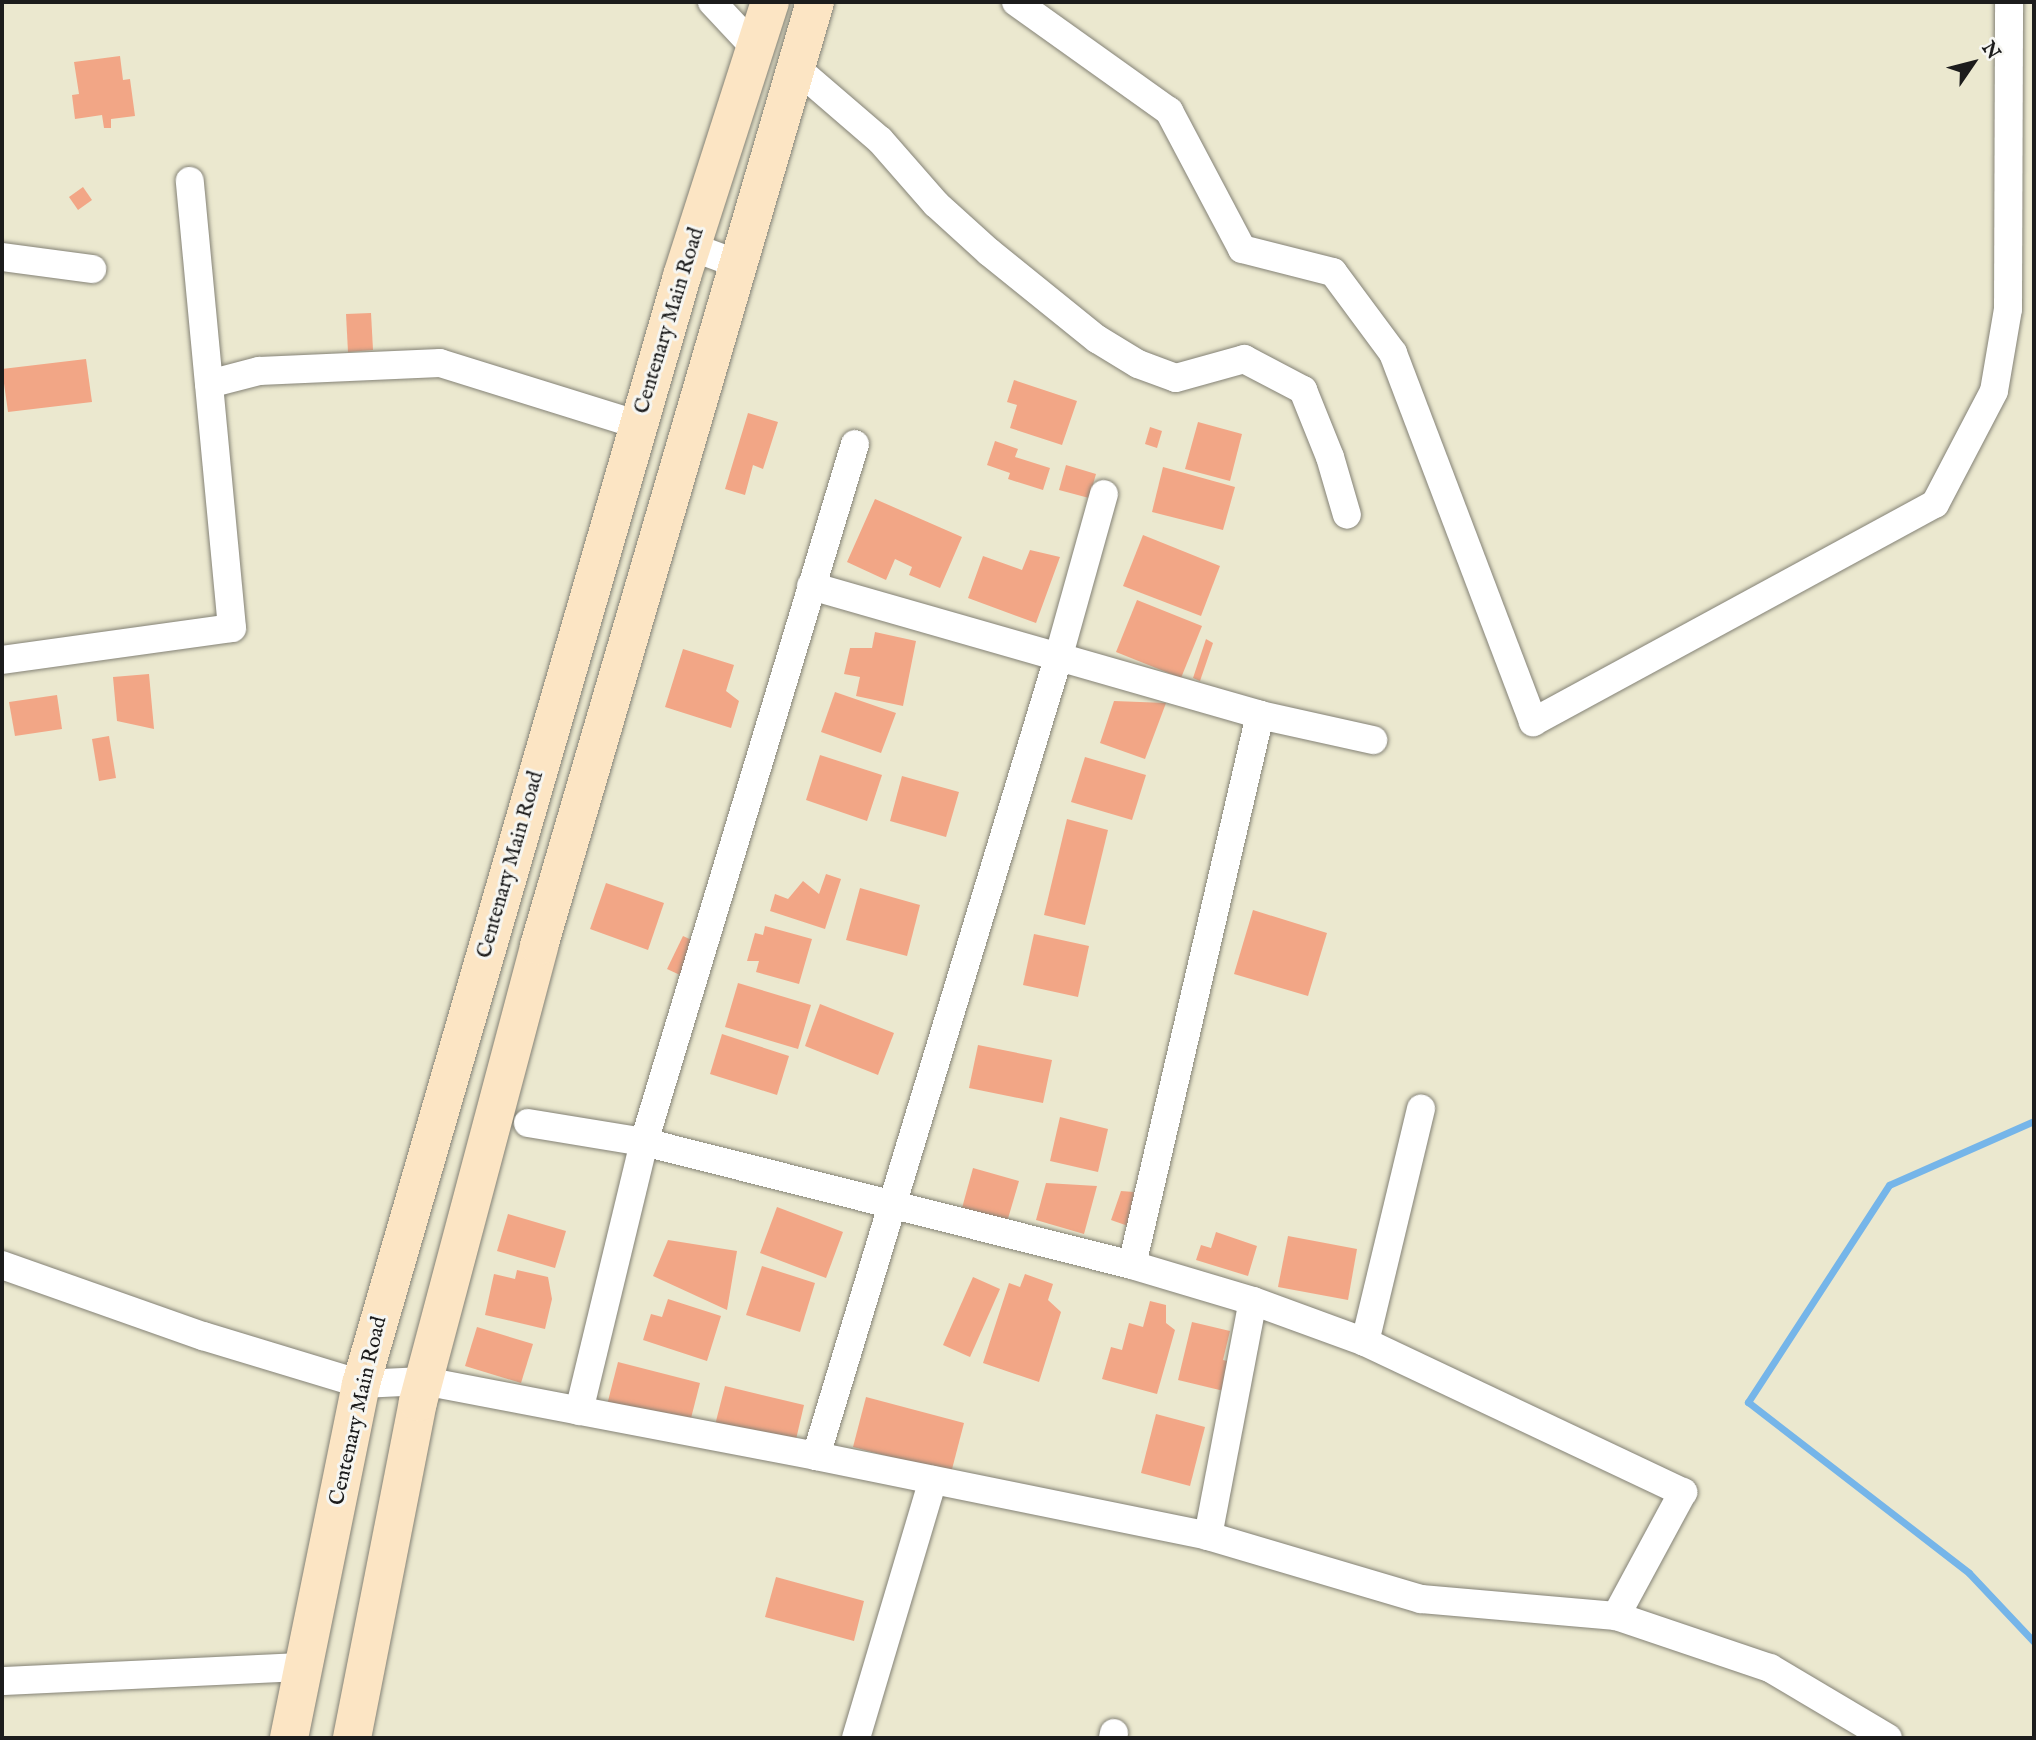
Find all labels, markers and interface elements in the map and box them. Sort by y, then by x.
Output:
north arrow [1938,28,2008,98]
text: N [1976,37,2005,65]
street label: Centenary Main Road [630,225,710,417]
street label: Centenary Main Road [472,769,550,961]
street label: Centenary Main Road [325,1314,393,1508]

